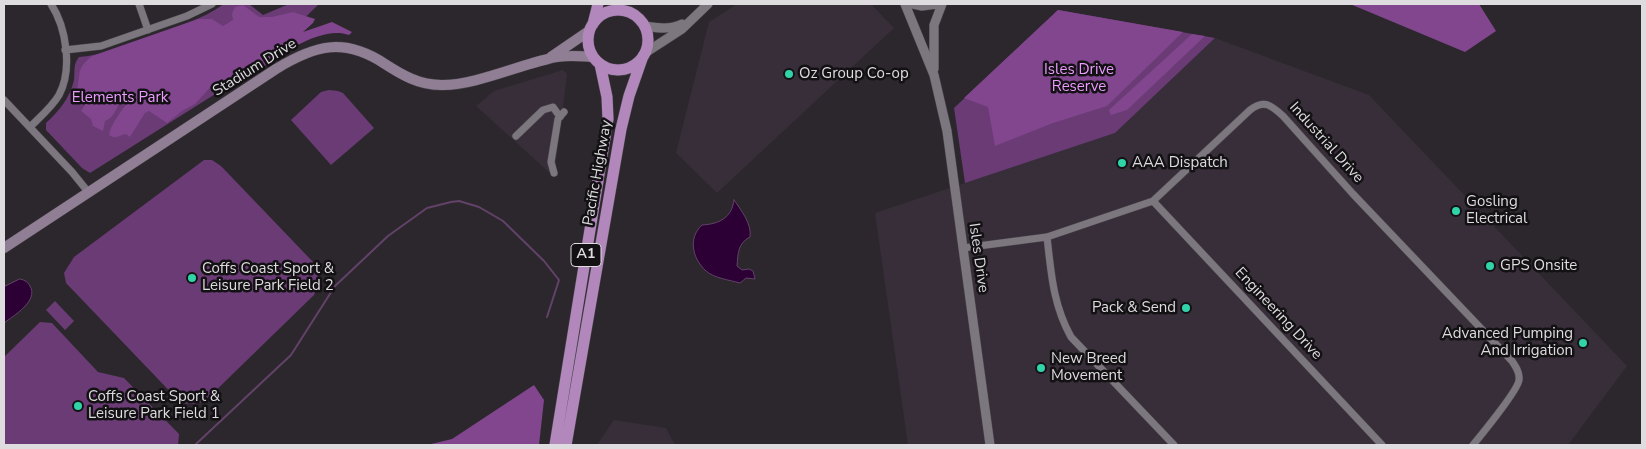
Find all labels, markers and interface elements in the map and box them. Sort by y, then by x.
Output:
street label: Stadium Drive [210,35,300,101]
park label: Isles Drive Reserve [1044,61,1114,96]
place label: Oz Group Co-op [799,65,909,83]
marker: Oz Group Co-op [783,68,795,80]
park label: Elements Park [72,89,168,107]
street label: Industrial Drive [1285,99,1367,187]
street label: Pacific Highway [580,119,616,227]
place label: AAA Dispatch [1132,154,1228,172]
marker: AAA Dispatch [1116,157,1128,169]
place label: Gosling Electrical [1466,193,1527,228]
marker: Gosling Electrical [1450,205,1462,217]
street label: Isles Drive [964,222,992,294]
road number: A1 [571,244,601,266]
place label: GPS Onsite [1500,257,1577,275]
place label: Coffs Coast Sport & Leisure Park Field 2 [202,260,334,295]
marker: GPS Onsite [1484,260,1496,272]
street label: Engineering Drive [1231,264,1325,364]
marker: Coffs Coast Sport & Leisure Park Field 2 [186,272,198,284]
place label: Pack & Send [1092,299,1176,317]
marker: Pack & Send [1180,302,1192,314]
place label: Advanced Pumping And Irrigation [1442,325,1573,360]
marker: Advanced Pumping And Irrigation [1577,337,1589,349]
place label: New Breed Movement [1051,350,1127,385]
marker: New Breed Movement [1035,362,1047,374]
place label: Coffs Coast Sport & Leisure Park Field 1 [88,388,220,423]
marker: Coffs Coast Sport & Leisure Park Field 1 [72,400,84,412]

